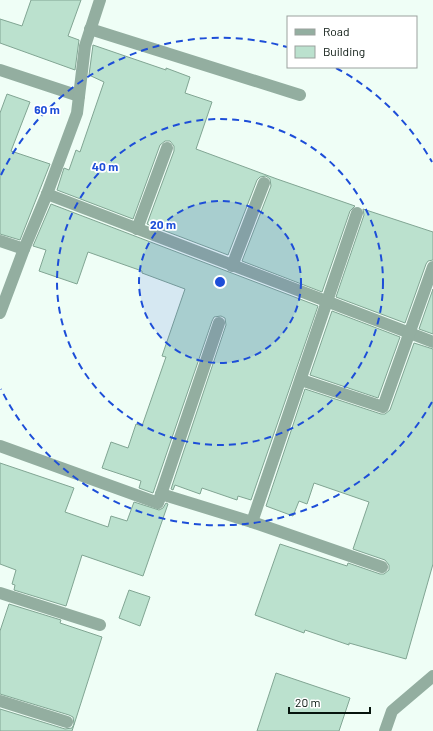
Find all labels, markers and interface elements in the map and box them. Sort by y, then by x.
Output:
legend [287,16,417,68]
text: Road [323,24,350,38]
text: Building [323,44,365,58]
text: 60 m [34,102,60,116]
text: 40 m [92,159,118,173]
text: 20 m [150,217,176,231]
centre of rings [213,275,227,289]
scale bar [289,689,370,715]
text: 20 m [295,695,321,709]

